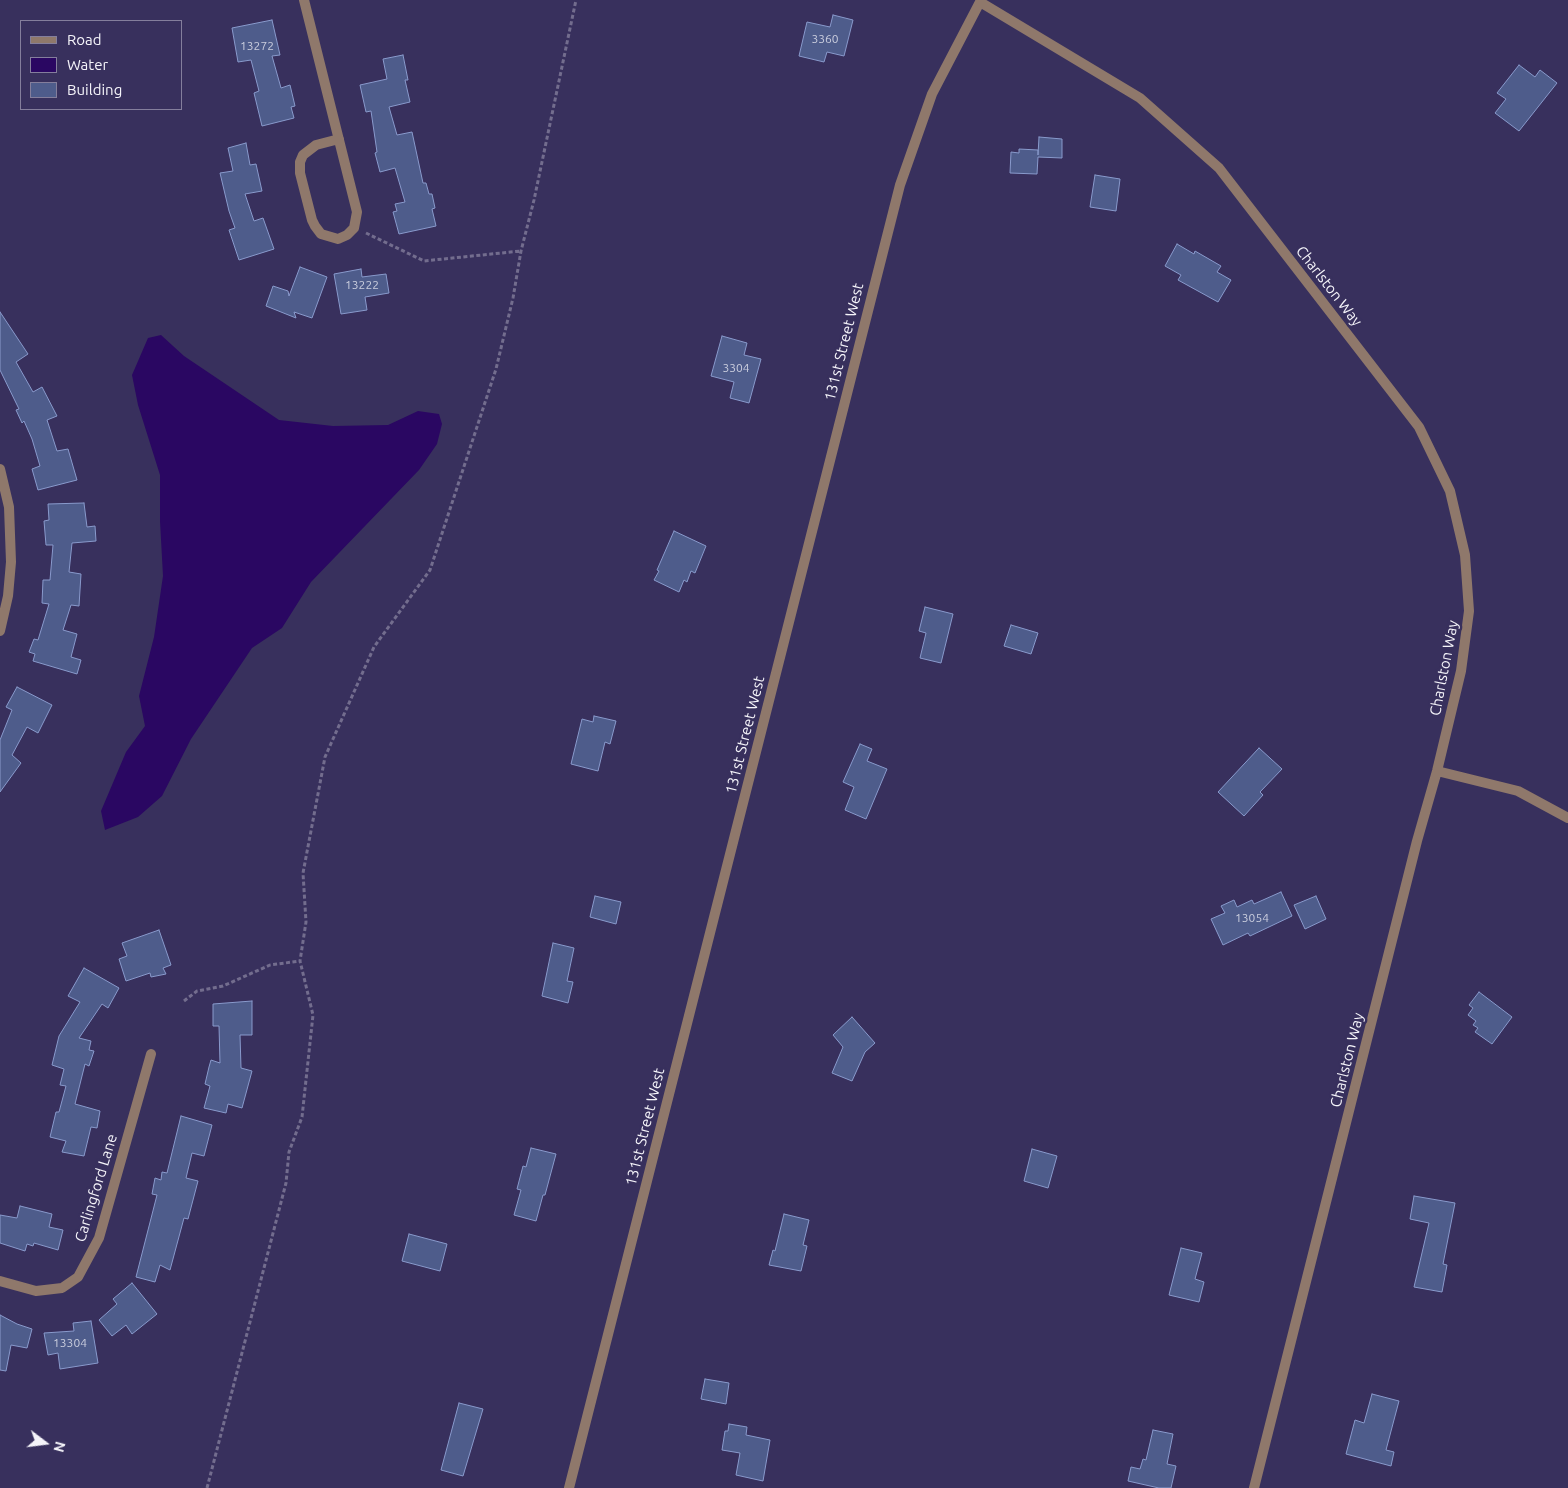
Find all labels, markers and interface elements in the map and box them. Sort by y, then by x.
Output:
legend [20,20,182,110]
text: Road [67,31,102,48]
house number: 3360 [811,32,839,46]
house number: 13272 [240,39,274,53]
text: Water [67,56,108,73]
text: Building [67,81,122,98]
street label: Charlston Way [1292,242,1366,330]
house number: 13222 [345,278,379,292]
street label: 131st Street West [821,281,867,403]
house number: 3304 [722,361,750,375]
street label: Charlston Way [1426,619,1462,717]
street label: 131st Street West [722,674,768,796]
house number: 13054 [1235,911,1269,925]
street label: Charlston Way [1327,1011,1367,1109]
street label: 131st Street West [622,1066,668,1188]
street label: Carlingford Lane [71,1132,121,1244]
house number: 13304 [53,1336,87,1350]
north arrow [20,1418,70,1468]
text: N [50,1440,69,1454]

